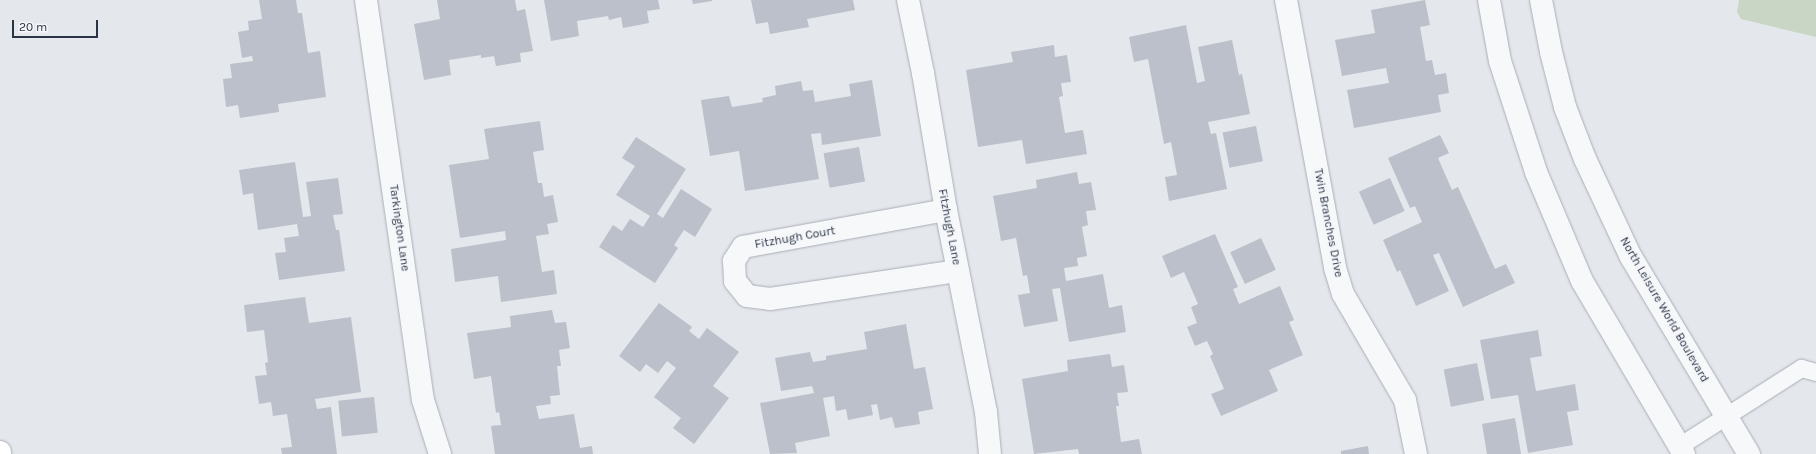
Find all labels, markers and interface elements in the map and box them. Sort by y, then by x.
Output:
scale bar [14,12,100,38]
text: 20 m [19,20,47,34]
street label: Twin Branches Drive [1310,167,1346,279]
street label: Tarkington Lane [386,184,412,272]
street label: Fitzhugh Lane [935,188,963,266]
street label: Fitzhugh Court [754,224,836,252]
street label: North Leisure World Boulevard [1616,235,1712,385]

